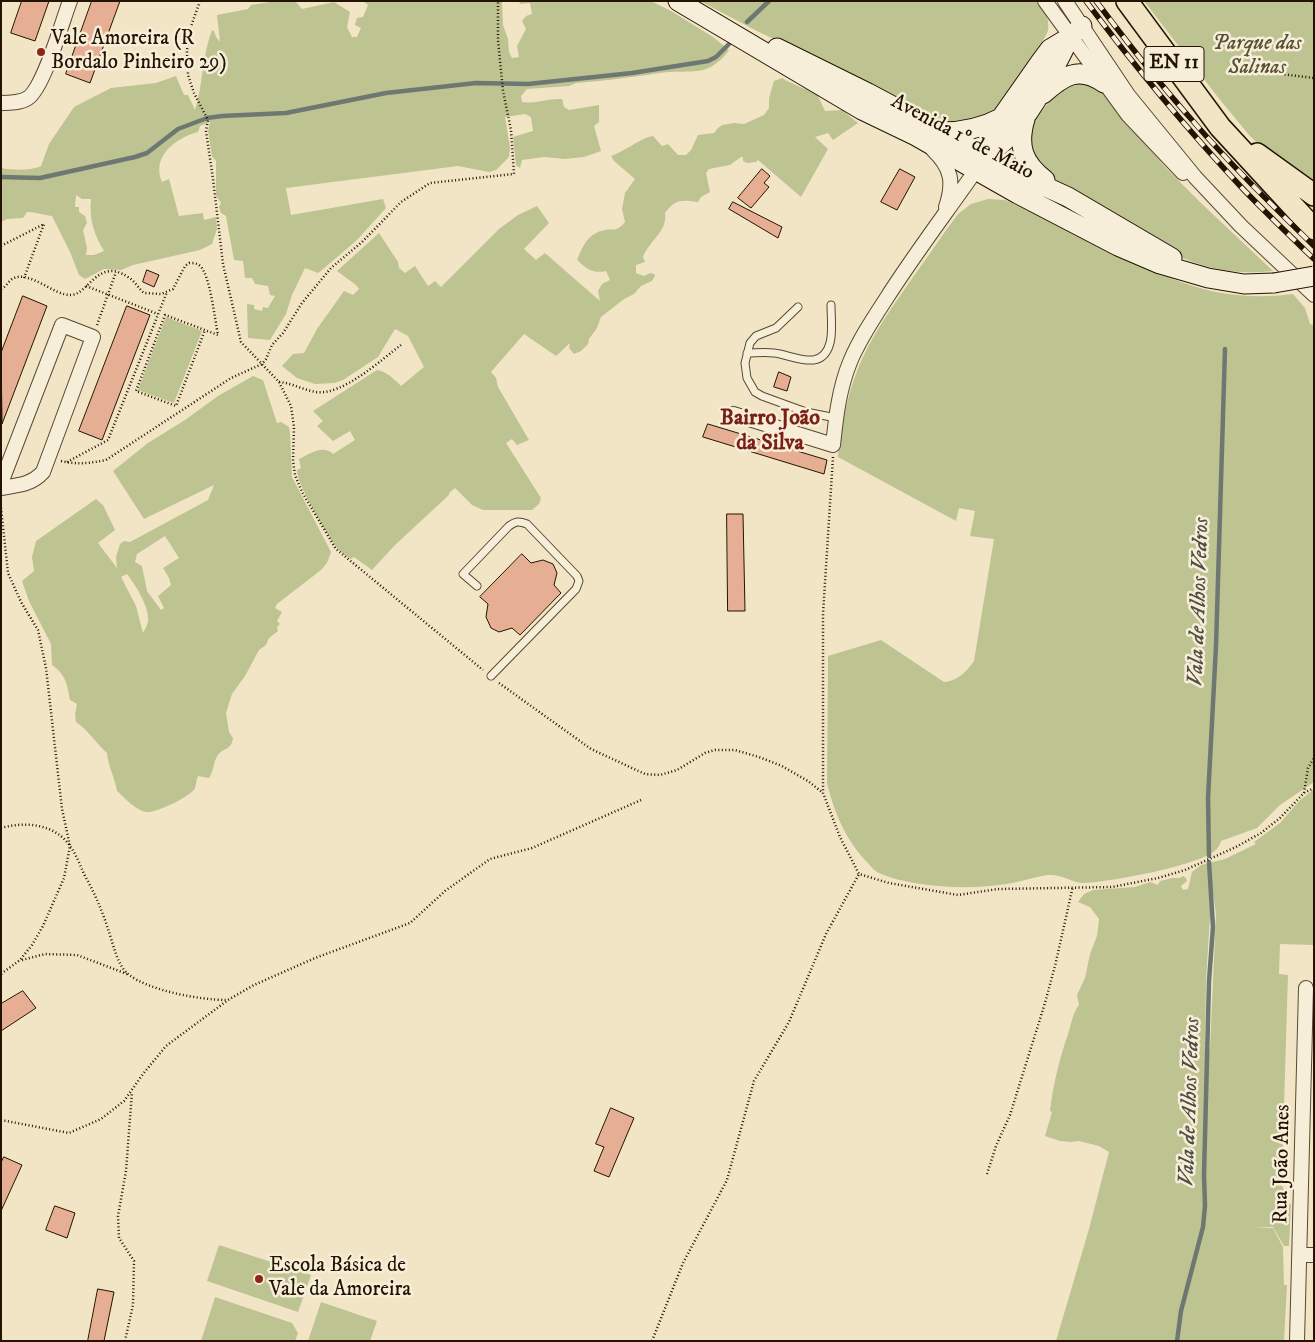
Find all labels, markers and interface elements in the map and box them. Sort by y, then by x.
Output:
place label: Vale Amoreira (R Bordalo Pinheiro 29) [51,27,227,77]
park label: Parque das Salinas [1213,32,1301,82]
marker: Vale Amoreira (R Bordalo Pinheiro 29) [35,46,47,58]
road number: EN 11 [1144,46,1204,82]
street label: Avenida 1º de Maio [886,90,1038,186]
district label: Bairro João da Silva [720,406,820,458]
water label: Vala de Alhos Vedros [1184,517,1216,687]
water label: Vala de Alhos Vedros [1175,1017,1207,1187]
street label: Rua João Anes [1269,1104,1297,1224]
place label: Escola Básica de Vale da Amoreira [269,1254,411,1304]
marker: Escola Básica de Vale da Amoreira [253,1273,265,1285]

